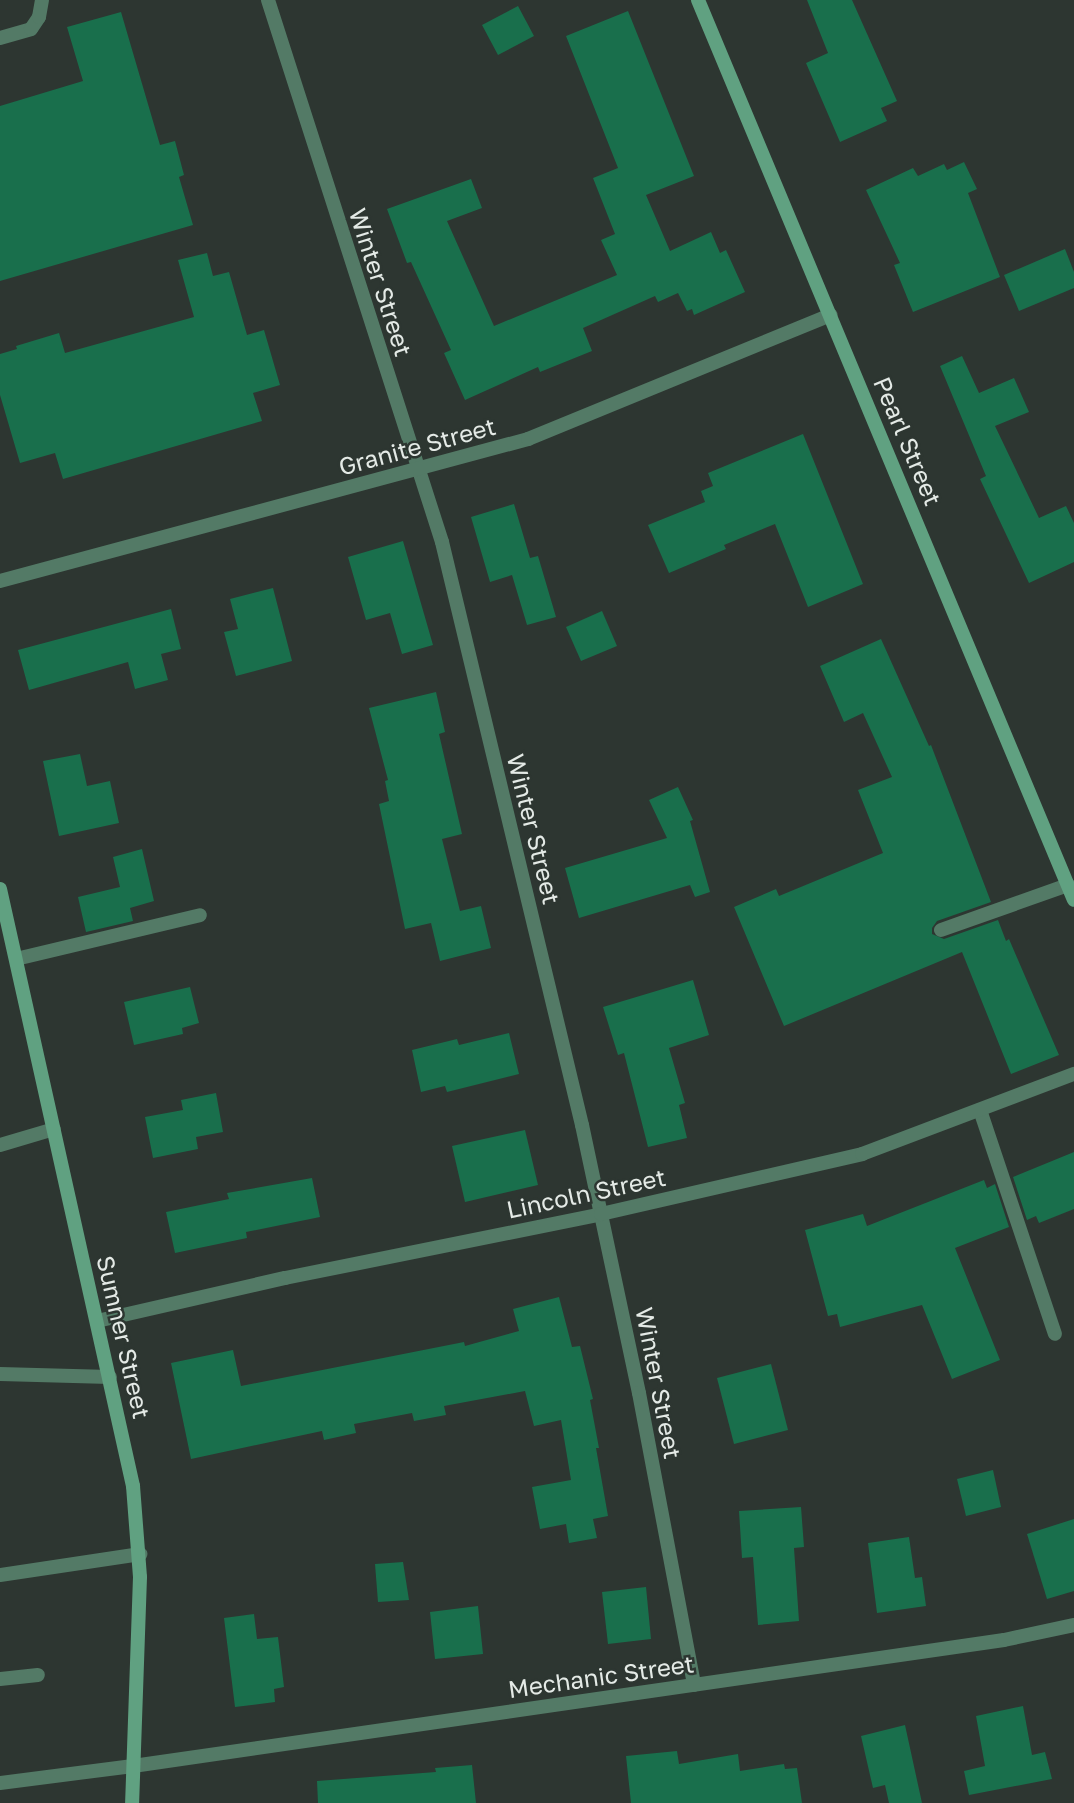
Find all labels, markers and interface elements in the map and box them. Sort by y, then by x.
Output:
street label: Winter Street [344,204,418,360]
street label: Pearl Street [868,372,948,510]
street label: Granite Street [335,411,499,481]
street label: Winter Street [501,751,567,907]
street label: Lincoln Street [504,1162,668,1224]
street label: Sumner Street [91,1253,157,1421]
street label: Winter Street [630,1305,688,1461]
street label: Mechanic Street [506,1649,696,1703]

